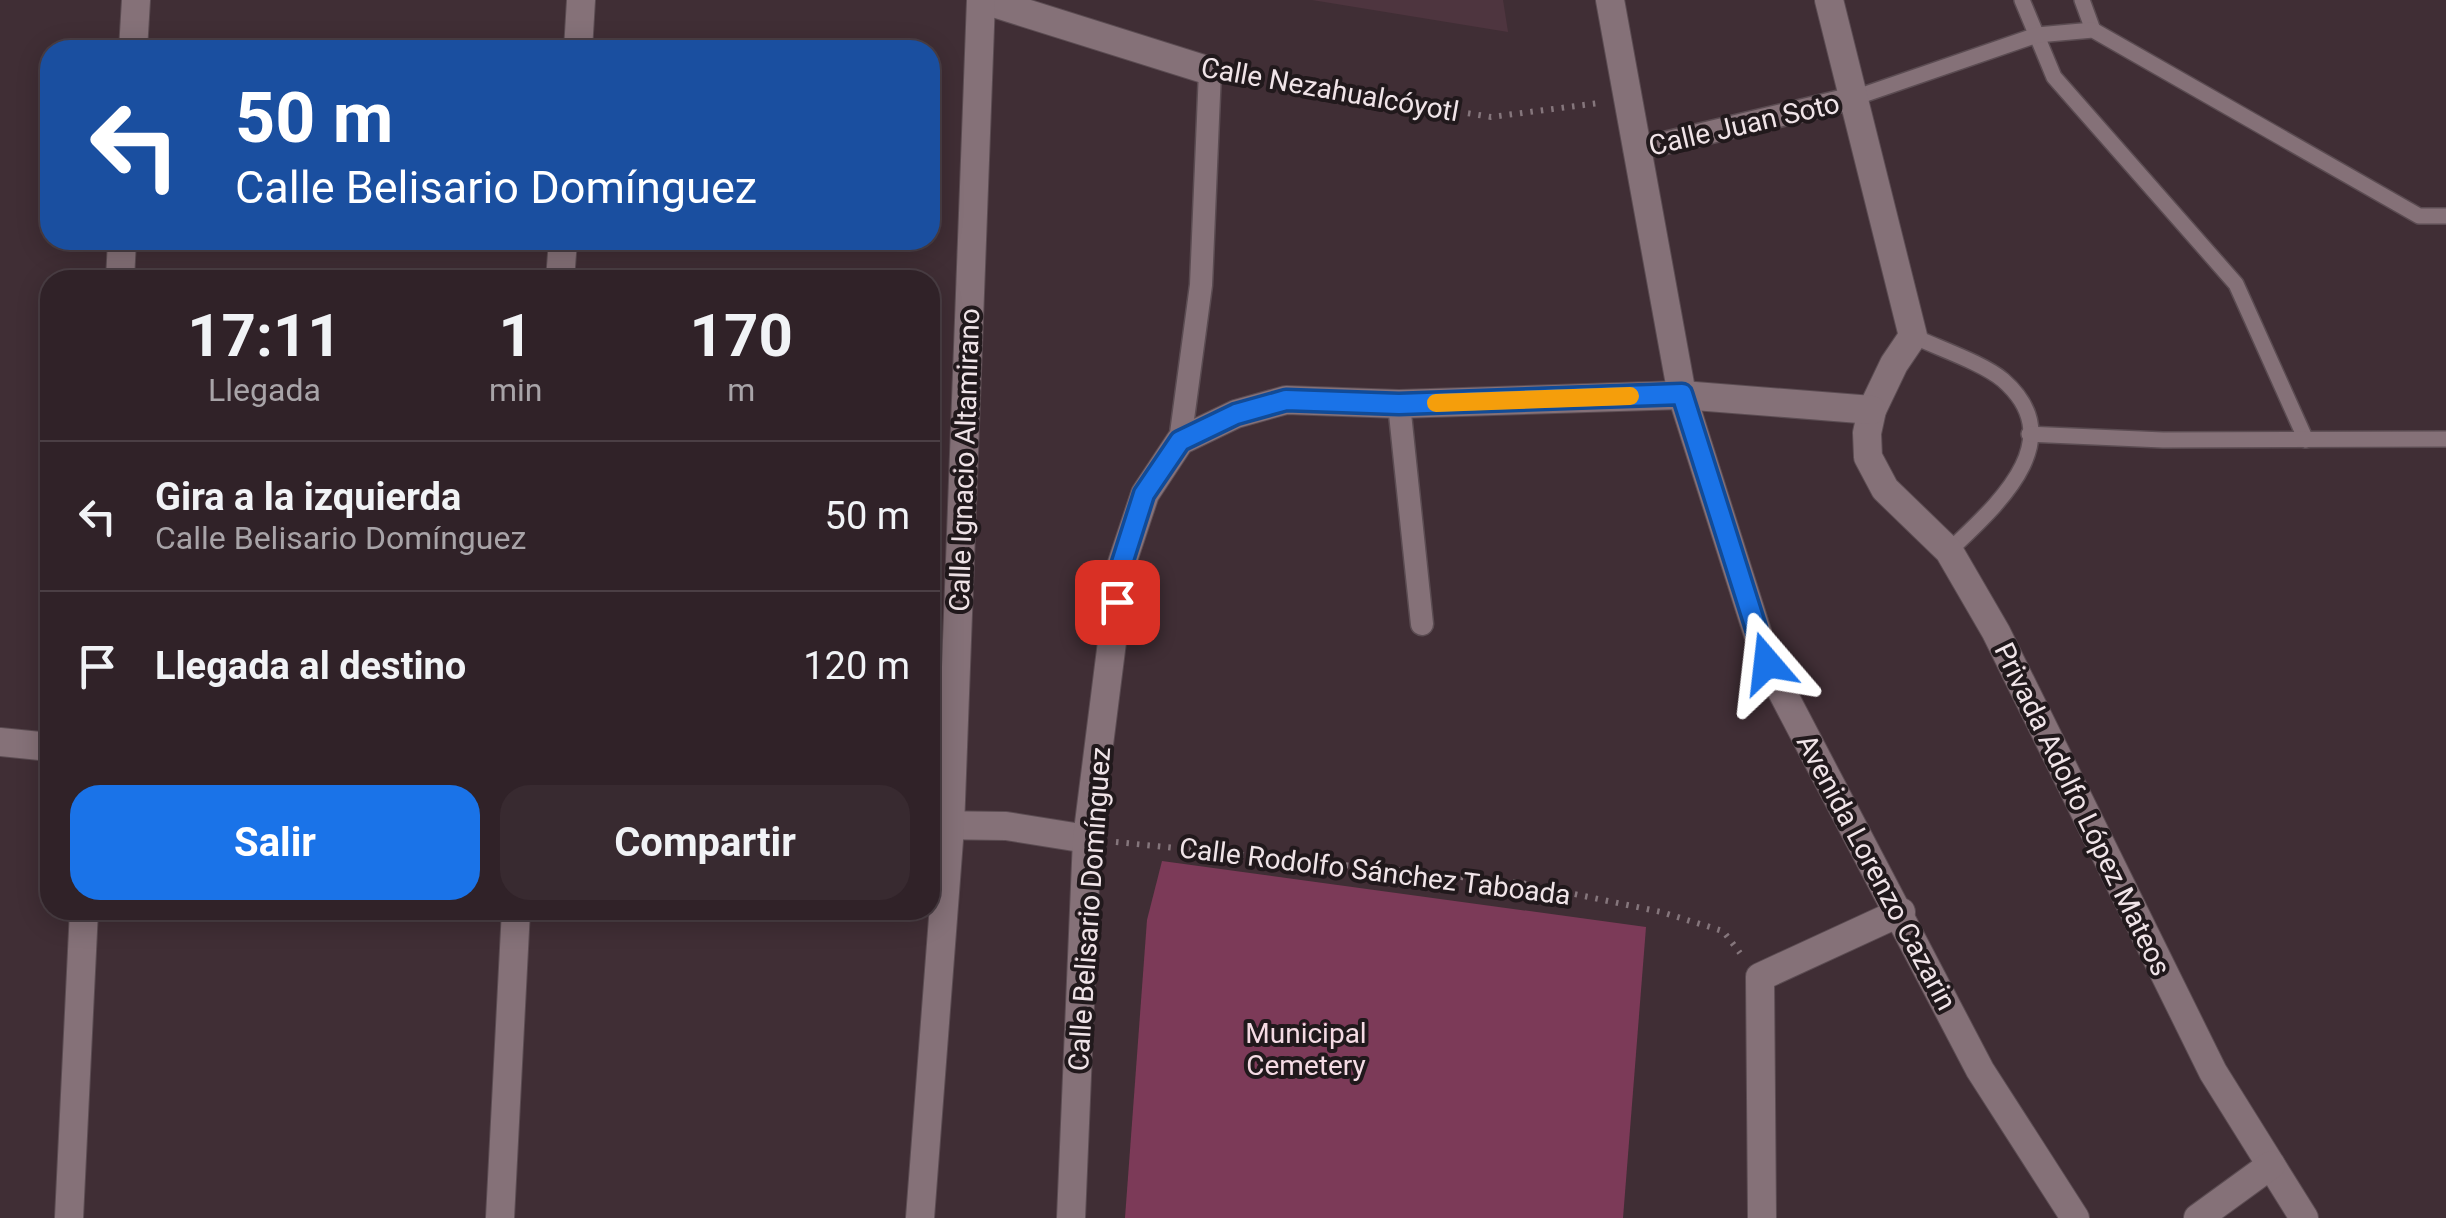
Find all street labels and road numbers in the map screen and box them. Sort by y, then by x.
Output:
street label: Calle Nezahualcóyotl [1198,51,1461,128]
street label: Calle Juan Soto [1645,86,1843,162]
street label: Calle Ignacio Altamirano [943,308,986,612]
street label: Privada Adolfo López Mateos [1987,637,2178,981]
street label: Avenida Lorenzo Cazarin [1790,729,1963,1016]
street label: Calle Belisario Domínguez [1062,746,1117,1072]
street label: Calle Rodolfo Sánchez Taboada [1177,831,1573,912]

